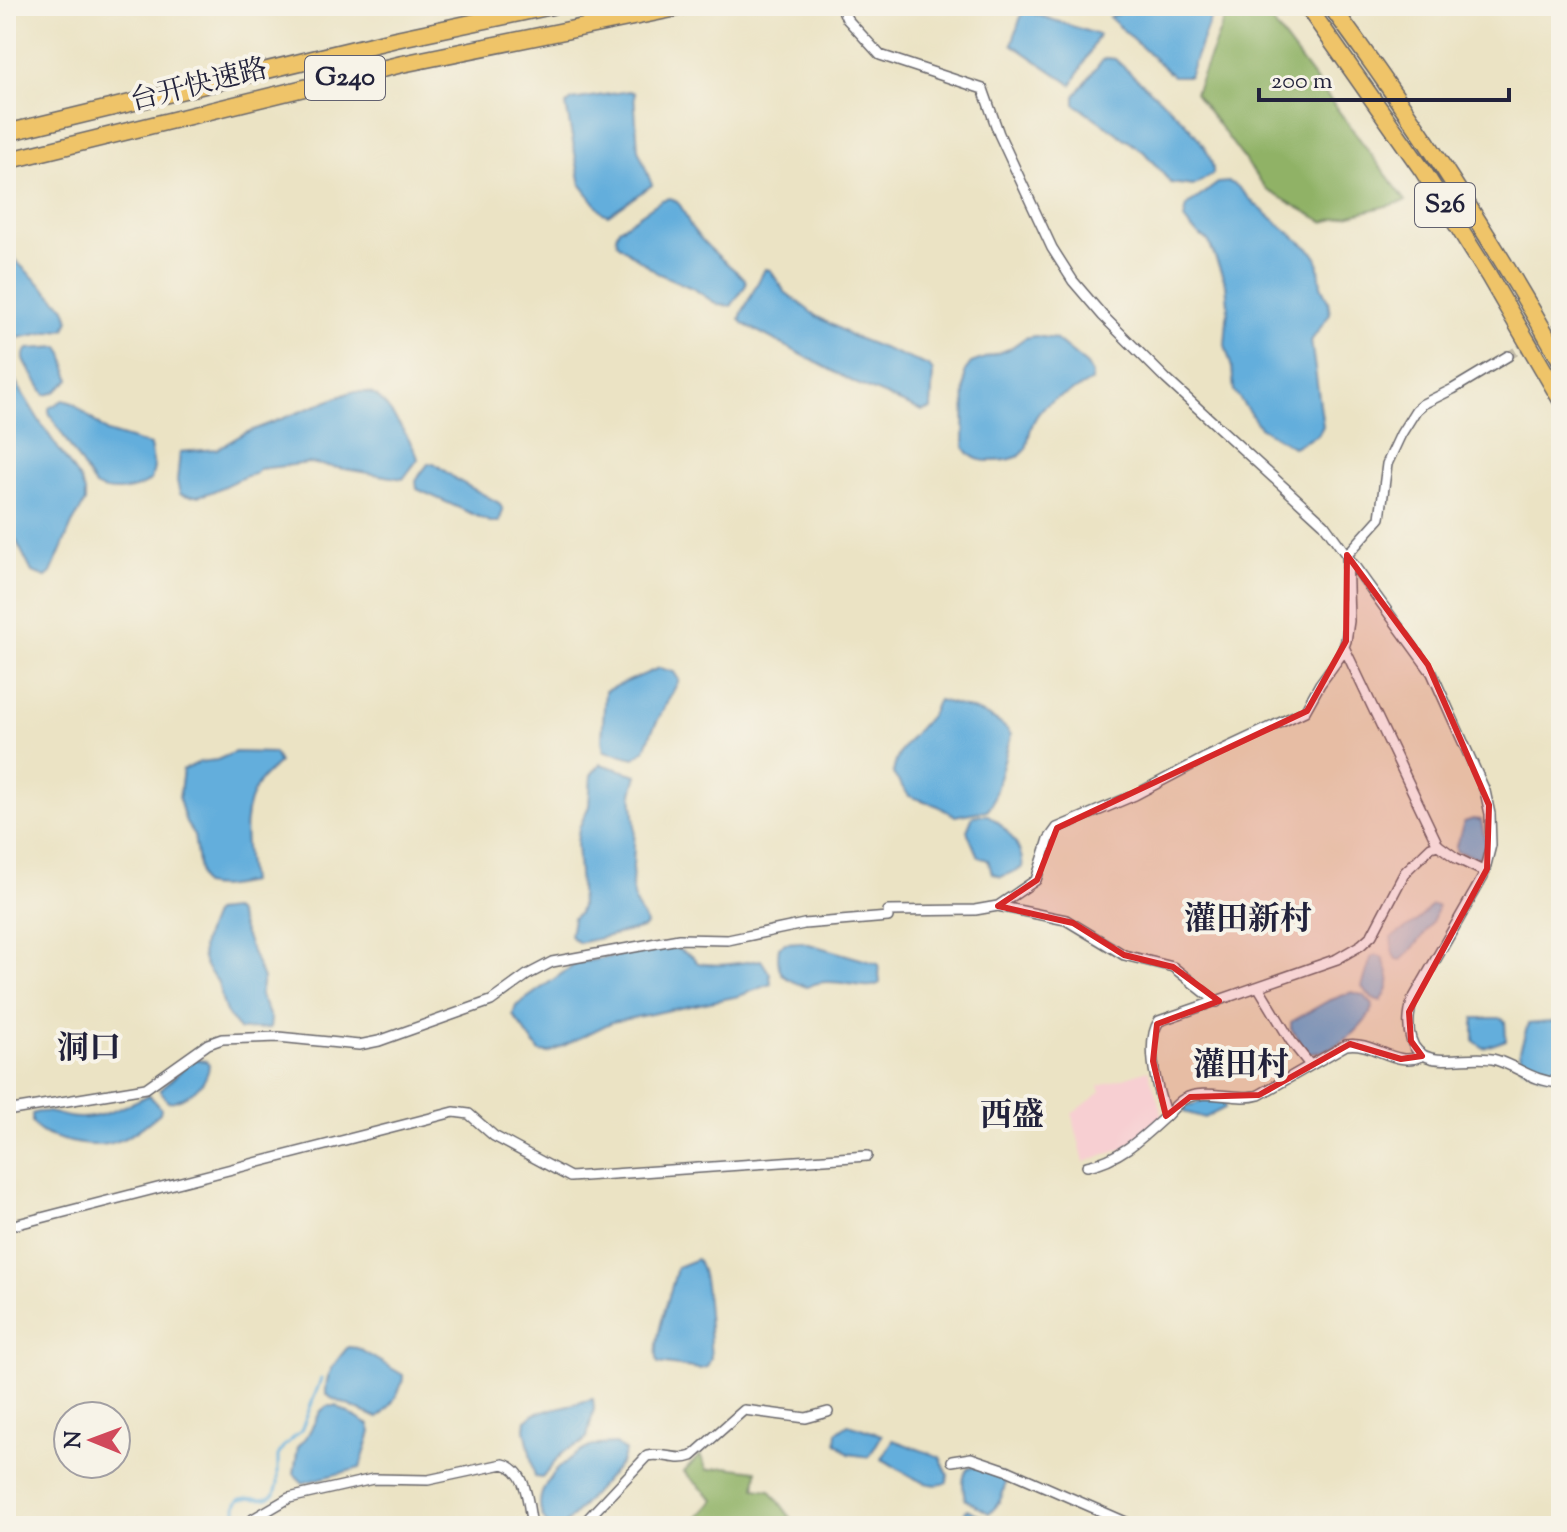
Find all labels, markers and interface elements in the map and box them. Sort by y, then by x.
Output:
street label: 台开快速路 [126,50,272,122]
scale bar [1259,52,1509,102]
road number: G240 [305,56,385,100]
text: 200 m [1271,65,1333,99]
road number: S26 [1415,183,1475,227]
district label: 灌田新村 [1184,898,1312,944]
district label: 洞口 [57,1027,121,1073]
district label: 灌田村 [1193,1044,1289,1090]
district label: 西盛 [980,1094,1044,1140]
north arrow [52,1400,132,1480]
text: N [59,1430,91,1449]

